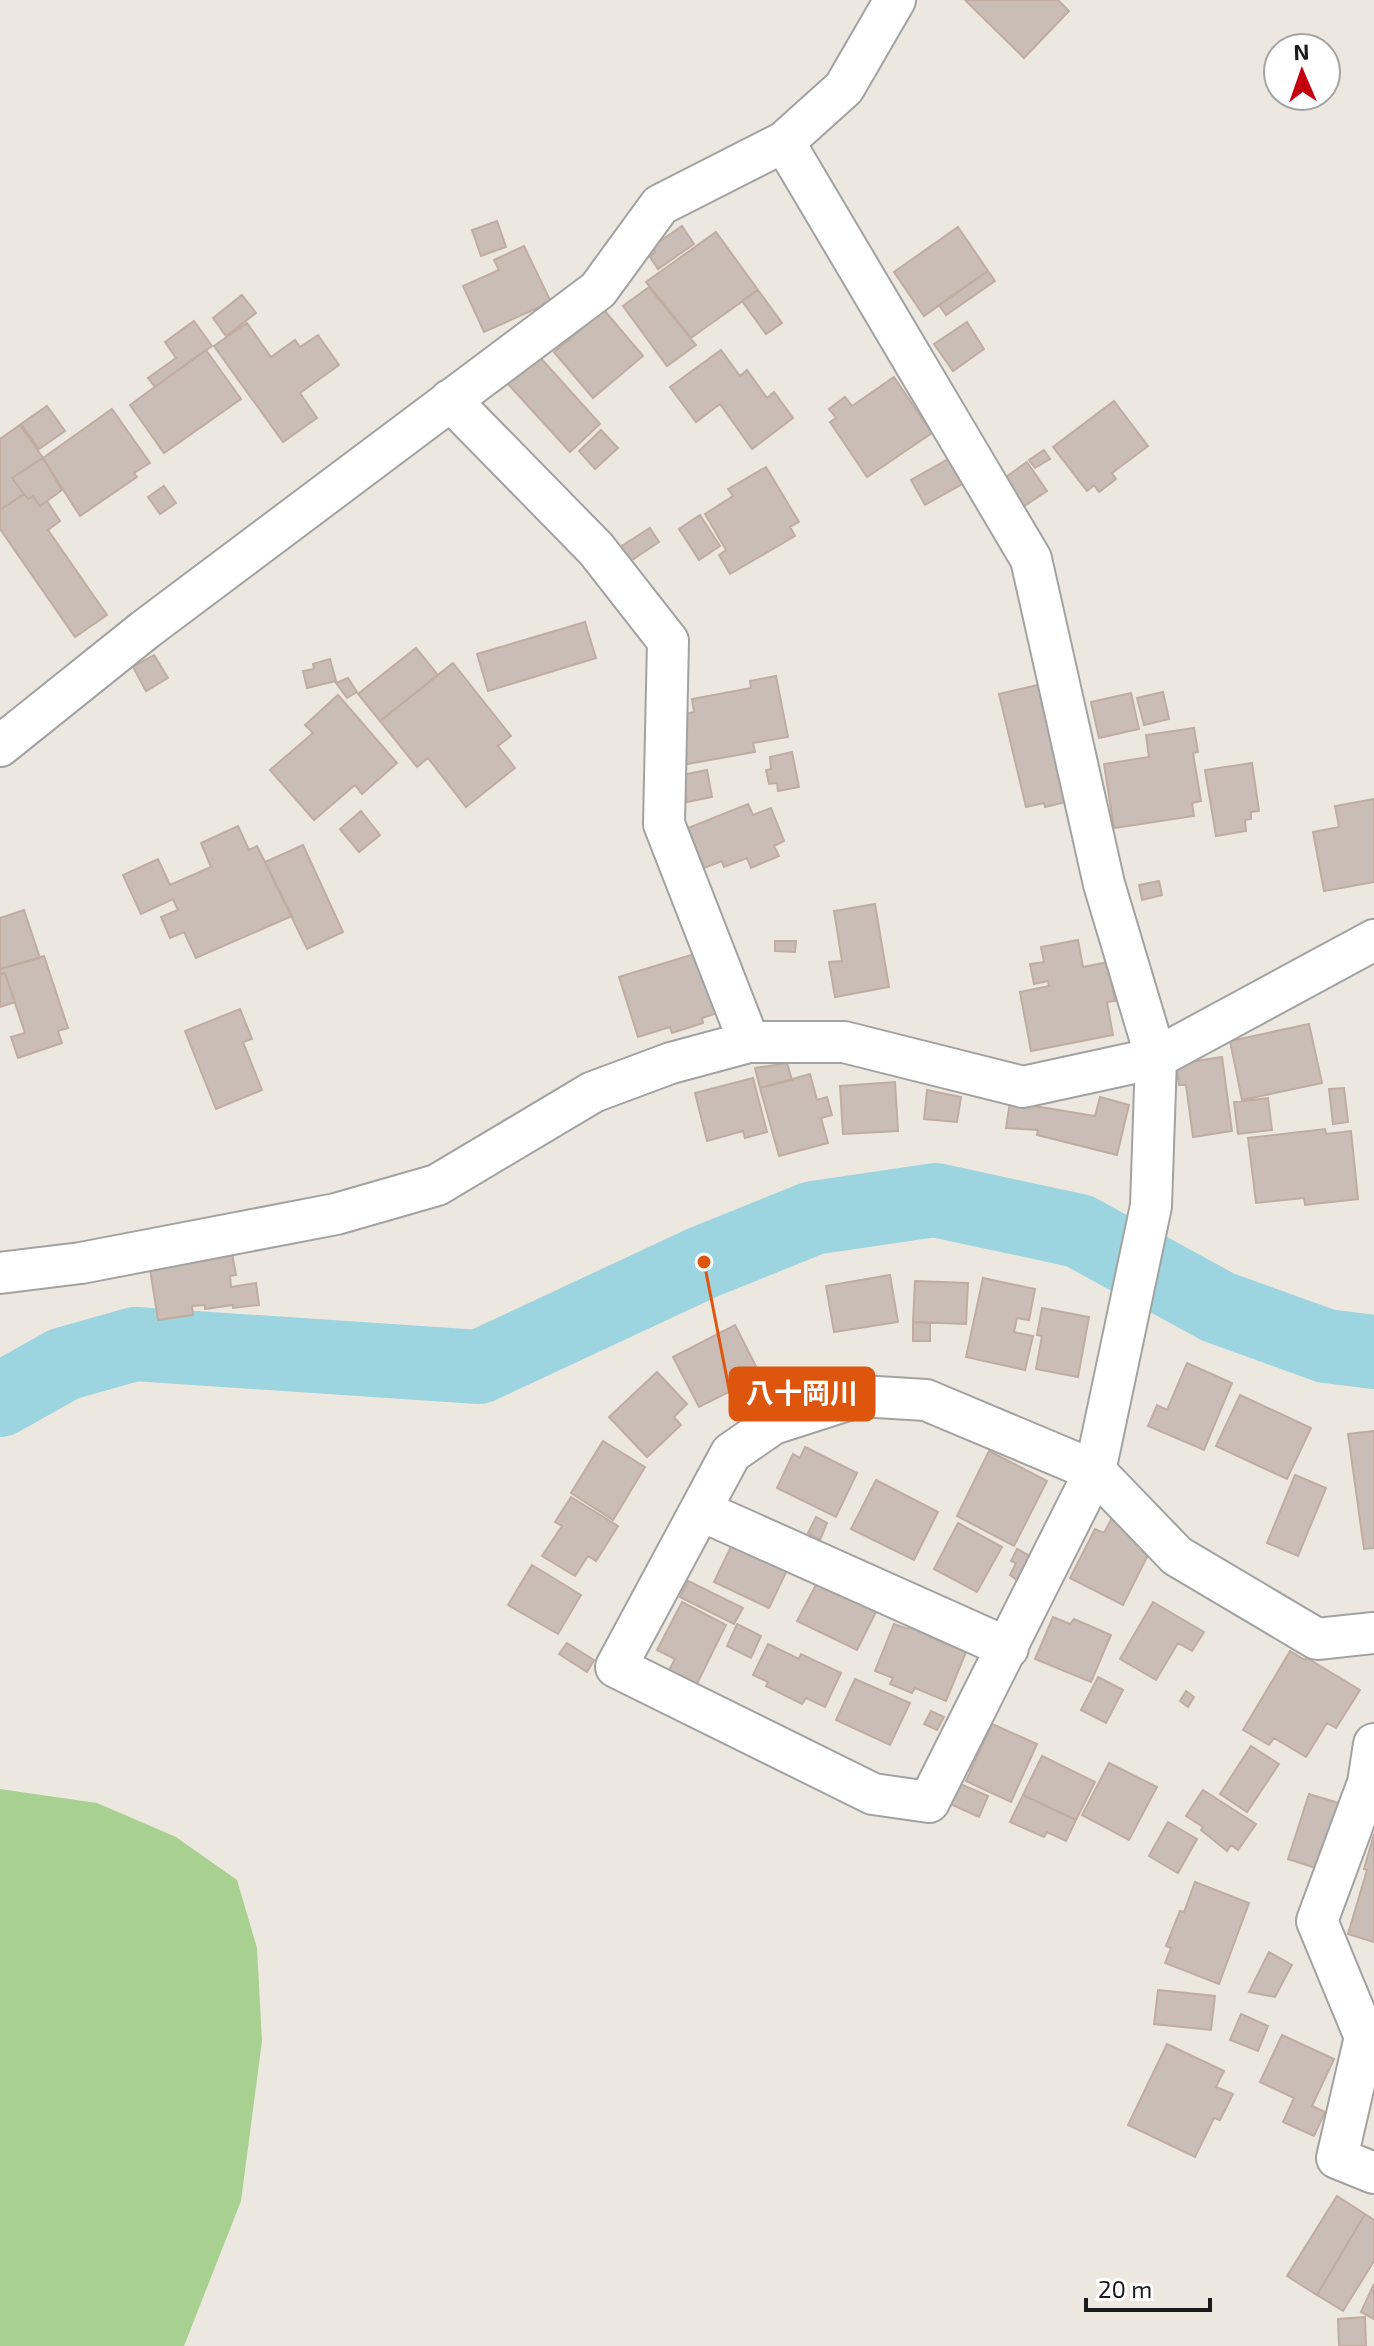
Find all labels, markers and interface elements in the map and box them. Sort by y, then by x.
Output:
north arrow [1262,32,1342,112]
text: N [1293,38,1310,64]
callout: 八十岡川 [730,1368,874,1420]
text: 八十岡川 [746,1375,858,1409]
scale bar [1086,2262,1210,2312]
text: 20 m [1098,2274,1152,2303]

